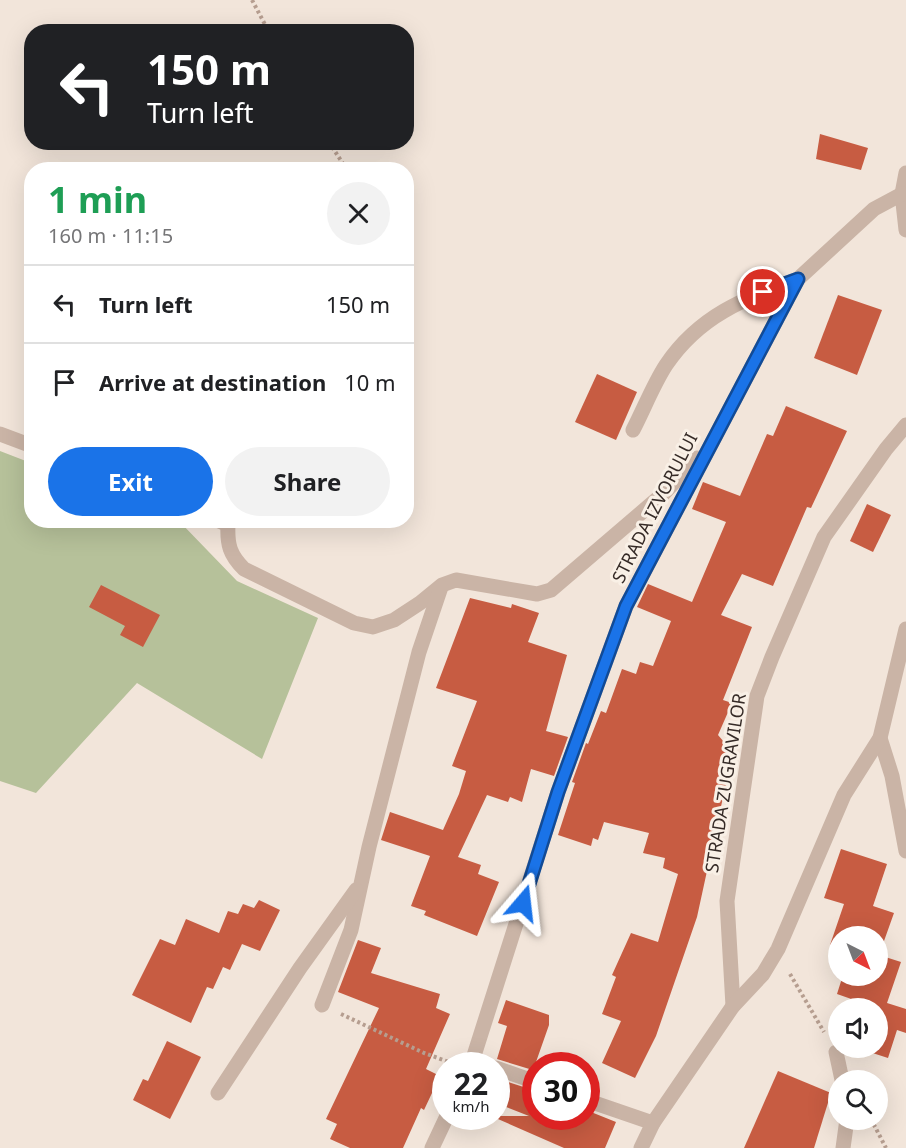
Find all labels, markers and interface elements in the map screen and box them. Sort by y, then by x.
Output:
text: 150 m [147,40,271,97]
icon: left [48,48,126,126]
text: Turn left [147,94,253,131]
text: 1 min [48,175,147,224]
button: close [327,182,390,245]
text: 160 m · 11:15 [48,222,173,249]
pin [737,266,788,317]
icon: arrive [746,275,779,308]
icon: left [48,288,81,321]
text: Turn left [99,289,193,319]
text: 150 m [326,289,390,319]
icon: arrive [48,366,81,399]
text: Arrive at destination [99,367,326,397]
text: 10 m [344,367,396,397]
street label: STRADA IZVORULUI [606,428,702,587]
button: Exit [48,447,213,516]
button: Share [225,447,390,516]
street label: STRADA ZUGRAVILOR [699,691,751,874]
position arrow [491,871,555,935]
north arrow [828,926,888,986]
map controls [828,926,888,1130]
button: sound [828,998,888,1058]
speed limit sign: 30 [522,1052,600,1130]
text: 22 [454,1063,488,1104]
button: search [828,1070,888,1130]
text: km/h [453,1096,489,1116]

